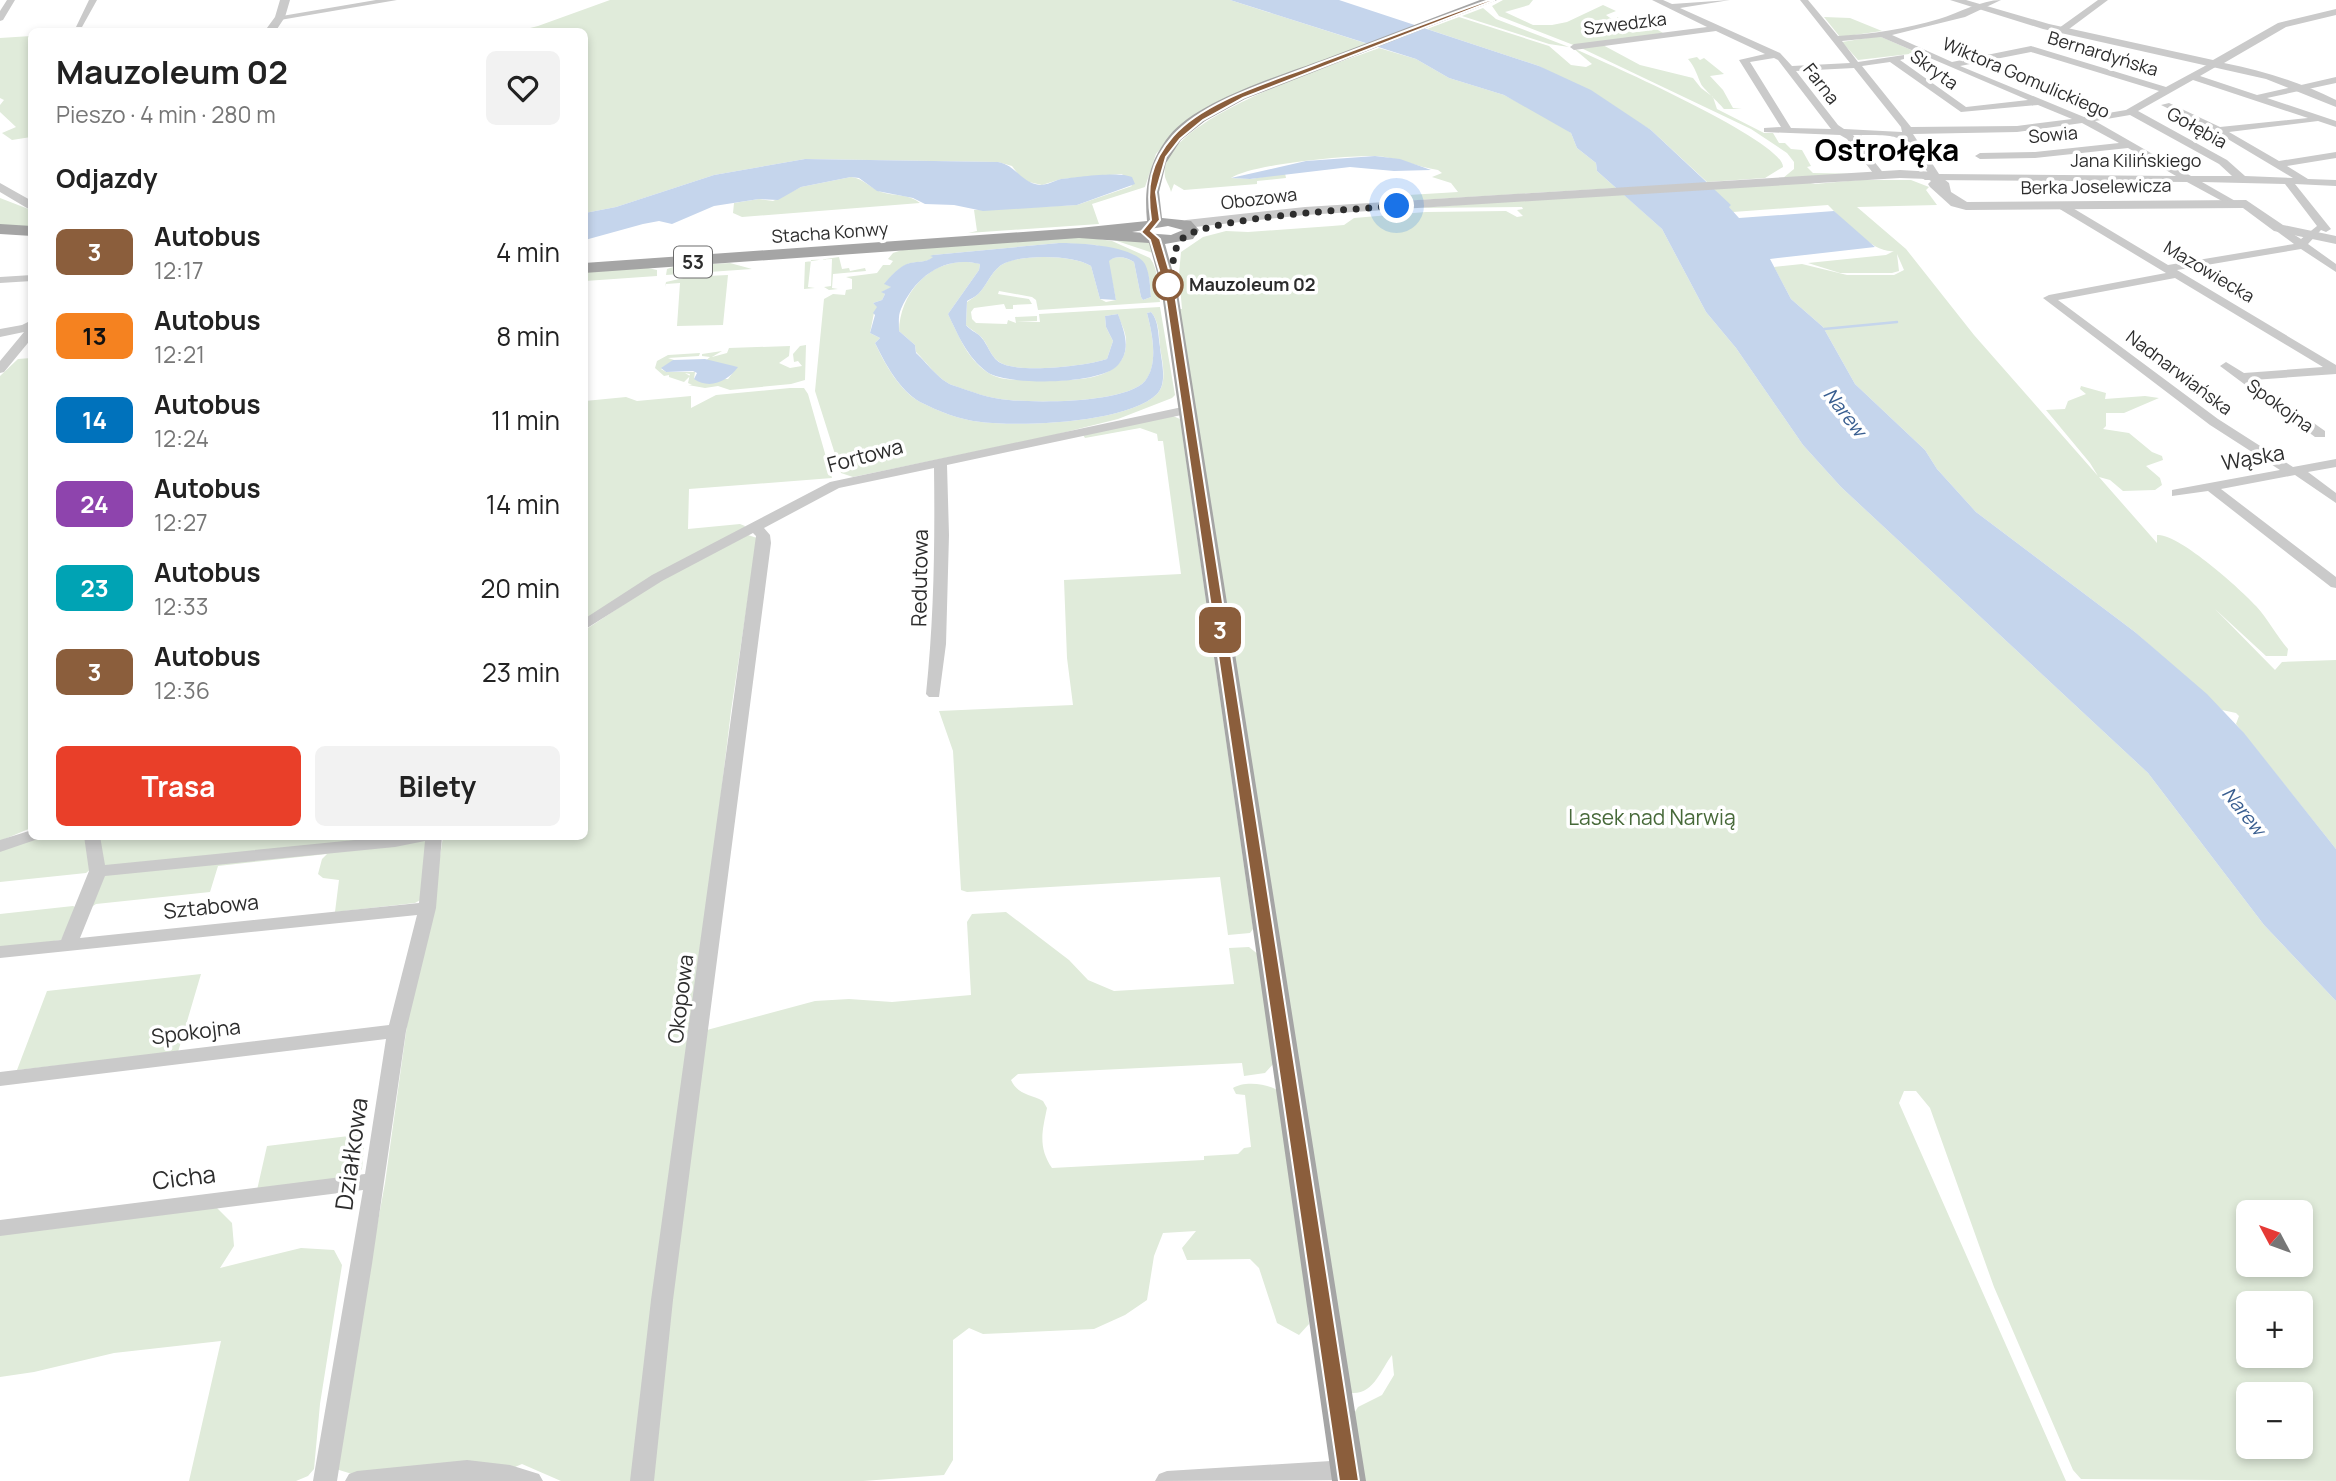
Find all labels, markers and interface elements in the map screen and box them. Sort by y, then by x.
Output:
street label: Szwedzka [1582,6,1668,40]
street label: Bernardyńska [2045,25,2161,81]
street label: Wiktora Gomulickiego [1939,31,2114,123]
street label: Skryta [1906,44,1963,95]
text: Mauzoleum 02 [56,49,288,94]
button: heart [486,51,560,125]
street label: Farna [1798,58,1845,109]
text: Pieszo · 4 min · 280 m [56,98,276,130]
street label: Gołębia [2163,101,2232,153]
street label: Sowia [2027,120,2079,148]
district label: Ostrołęka [1815,129,1959,170]
street label: Jana Kilińskiego [2070,148,2202,172]
text: Odjazdy [56,160,157,196]
street label: Berka Joselewicza [2020,173,2172,199]
street label: Obozowa [1220,181,1298,215]
your location [1379,188,1414,223]
street label: Stacha Konwy [771,216,890,248]
text: Autobus [154,218,261,254]
text: 4 min [496,234,560,270]
text: 3 [88,235,101,268]
street label: Mazowiecka [2160,235,2259,308]
road number: 53 [674,246,712,278]
text: 12:17 [154,254,203,286]
marker: Mauzoleum 02 [1153,270,1183,300]
place label: Mauzoleum 02 [1189,272,1316,296]
text: Autobus [154,302,261,338]
text: 8 min [496,318,560,354]
text: 13 [82,319,107,352]
street label: Nadnarwiańska [2122,324,2238,420]
text: 12:21 [154,338,205,370]
street label: Spokojna [2242,373,2319,438]
water label: Narew [1818,382,1874,444]
text: Autobus [154,386,261,422]
text: 11 min [491,402,560,438]
text: 14 [82,403,107,436]
text: 12:24 [154,422,209,454]
street label: Fortowa [824,431,906,479]
street label: Wąska [2219,438,2287,476]
text: Autobus [154,470,261,506]
text: 14 min [486,486,560,522]
text: 24 [80,487,109,520]
text: 12:27 [154,506,208,538]
street label: Redutowa [904,529,934,627]
text: Autobus [154,554,261,590]
text: 20 min [481,570,560,606]
text: 23 [80,571,109,604]
text: 12:33 [154,590,208,622]
line badge: 3 [1197,607,1243,653]
text: 3 [1213,613,1227,646]
text: Autobus [154,638,261,674]
text: 23 min [482,654,560,690]
text: 3 [88,655,101,688]
text: 12:36 [154,674,210,706]
button: Trasa [56,746,301,826]
button: Bilety [315,746,560,826]
water label: Narew [2216,781,2273,843]
park label: Lasek nad Narwią [1568,803,1736,831]
street label: Sztabowa [162,887,260,925]
street label: Okopowa [661,953,699,1045]
street label: Spokojna [150,1012,242,1050]
street label: Działkowa [326,1095,375,1212]
street label: Cicha [150,1156,217,1197]
north arrow [2236,1200,2314,1278]
map controls [2236,1200,2313,1459]
button: + [2236,1291,2313,1368]
button: − [2236,1382,2313,1459]

